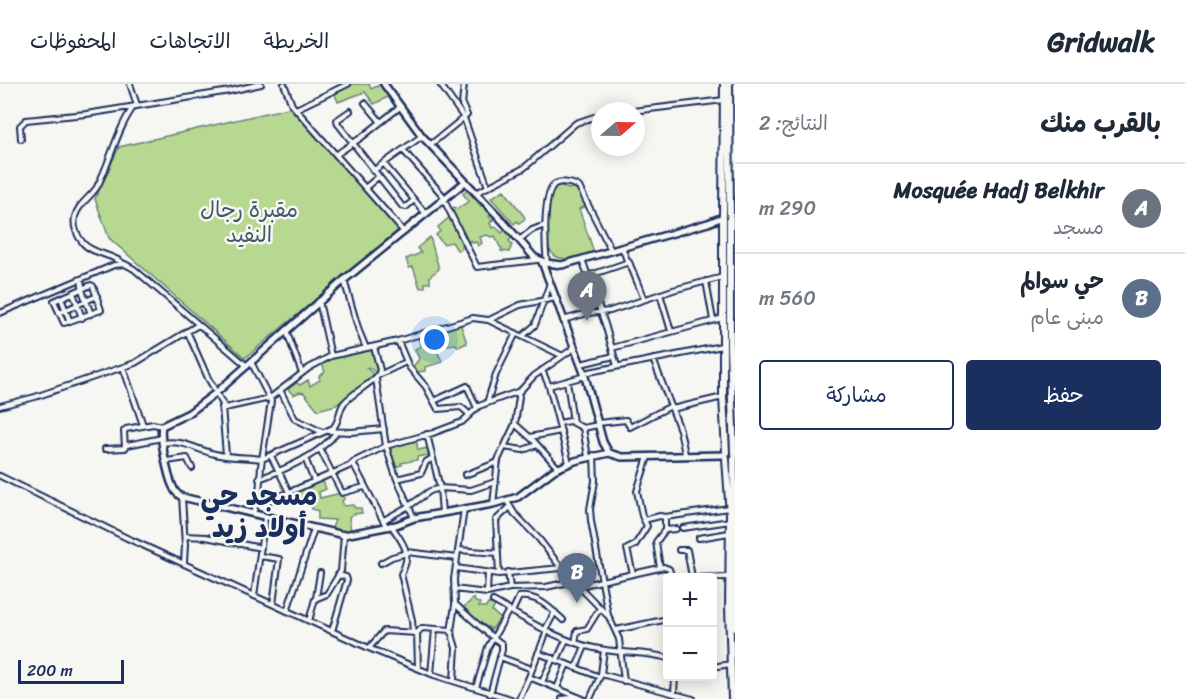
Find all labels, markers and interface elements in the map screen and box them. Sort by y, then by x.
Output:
text: Gridwalk [1047,17,1155,66]
text: المحفوظات [30,22,116,60]
text: الاتجاهات [149,22,231,60]
text: الخريطة [264,22,329,60]
text: بالقرب منك [1040,100,1161,146]
north arrow [591,102,645,156]
text: النتائج: 2 [759,106,828,141]
text: Mosquée Hadj Belkhir [894,171,1104,210]
park label: مقبرة رجال النفيد [200,190,298,254]
text: 290 m [759,191,816,226]
text: A [1135,191,1148,226]
text: مسجد [1053,210,1104,245]
text: حي سوالم [1020,261,1104,300]
pin: A [568,272,606,321]
text: 560 m [759,281,816,316]
text: B [1135,281,1148,316]
text: مبنى عام [1030,300,1104,335]
your location [420,325,449,354]
button: مشاركة [759,360,954,430]
button: حفظ [966,360,1161,430]
district label: مسجد حي أولاد زيد [201,471,317,552]
pin: B [558,554,596,603]
map controls [663,573,717,681]
button: + [663,573,717,627]
button: − [663,627,717,681]
text: 200 m [27,656,73,685]
scale bar [18,657,124,684]

